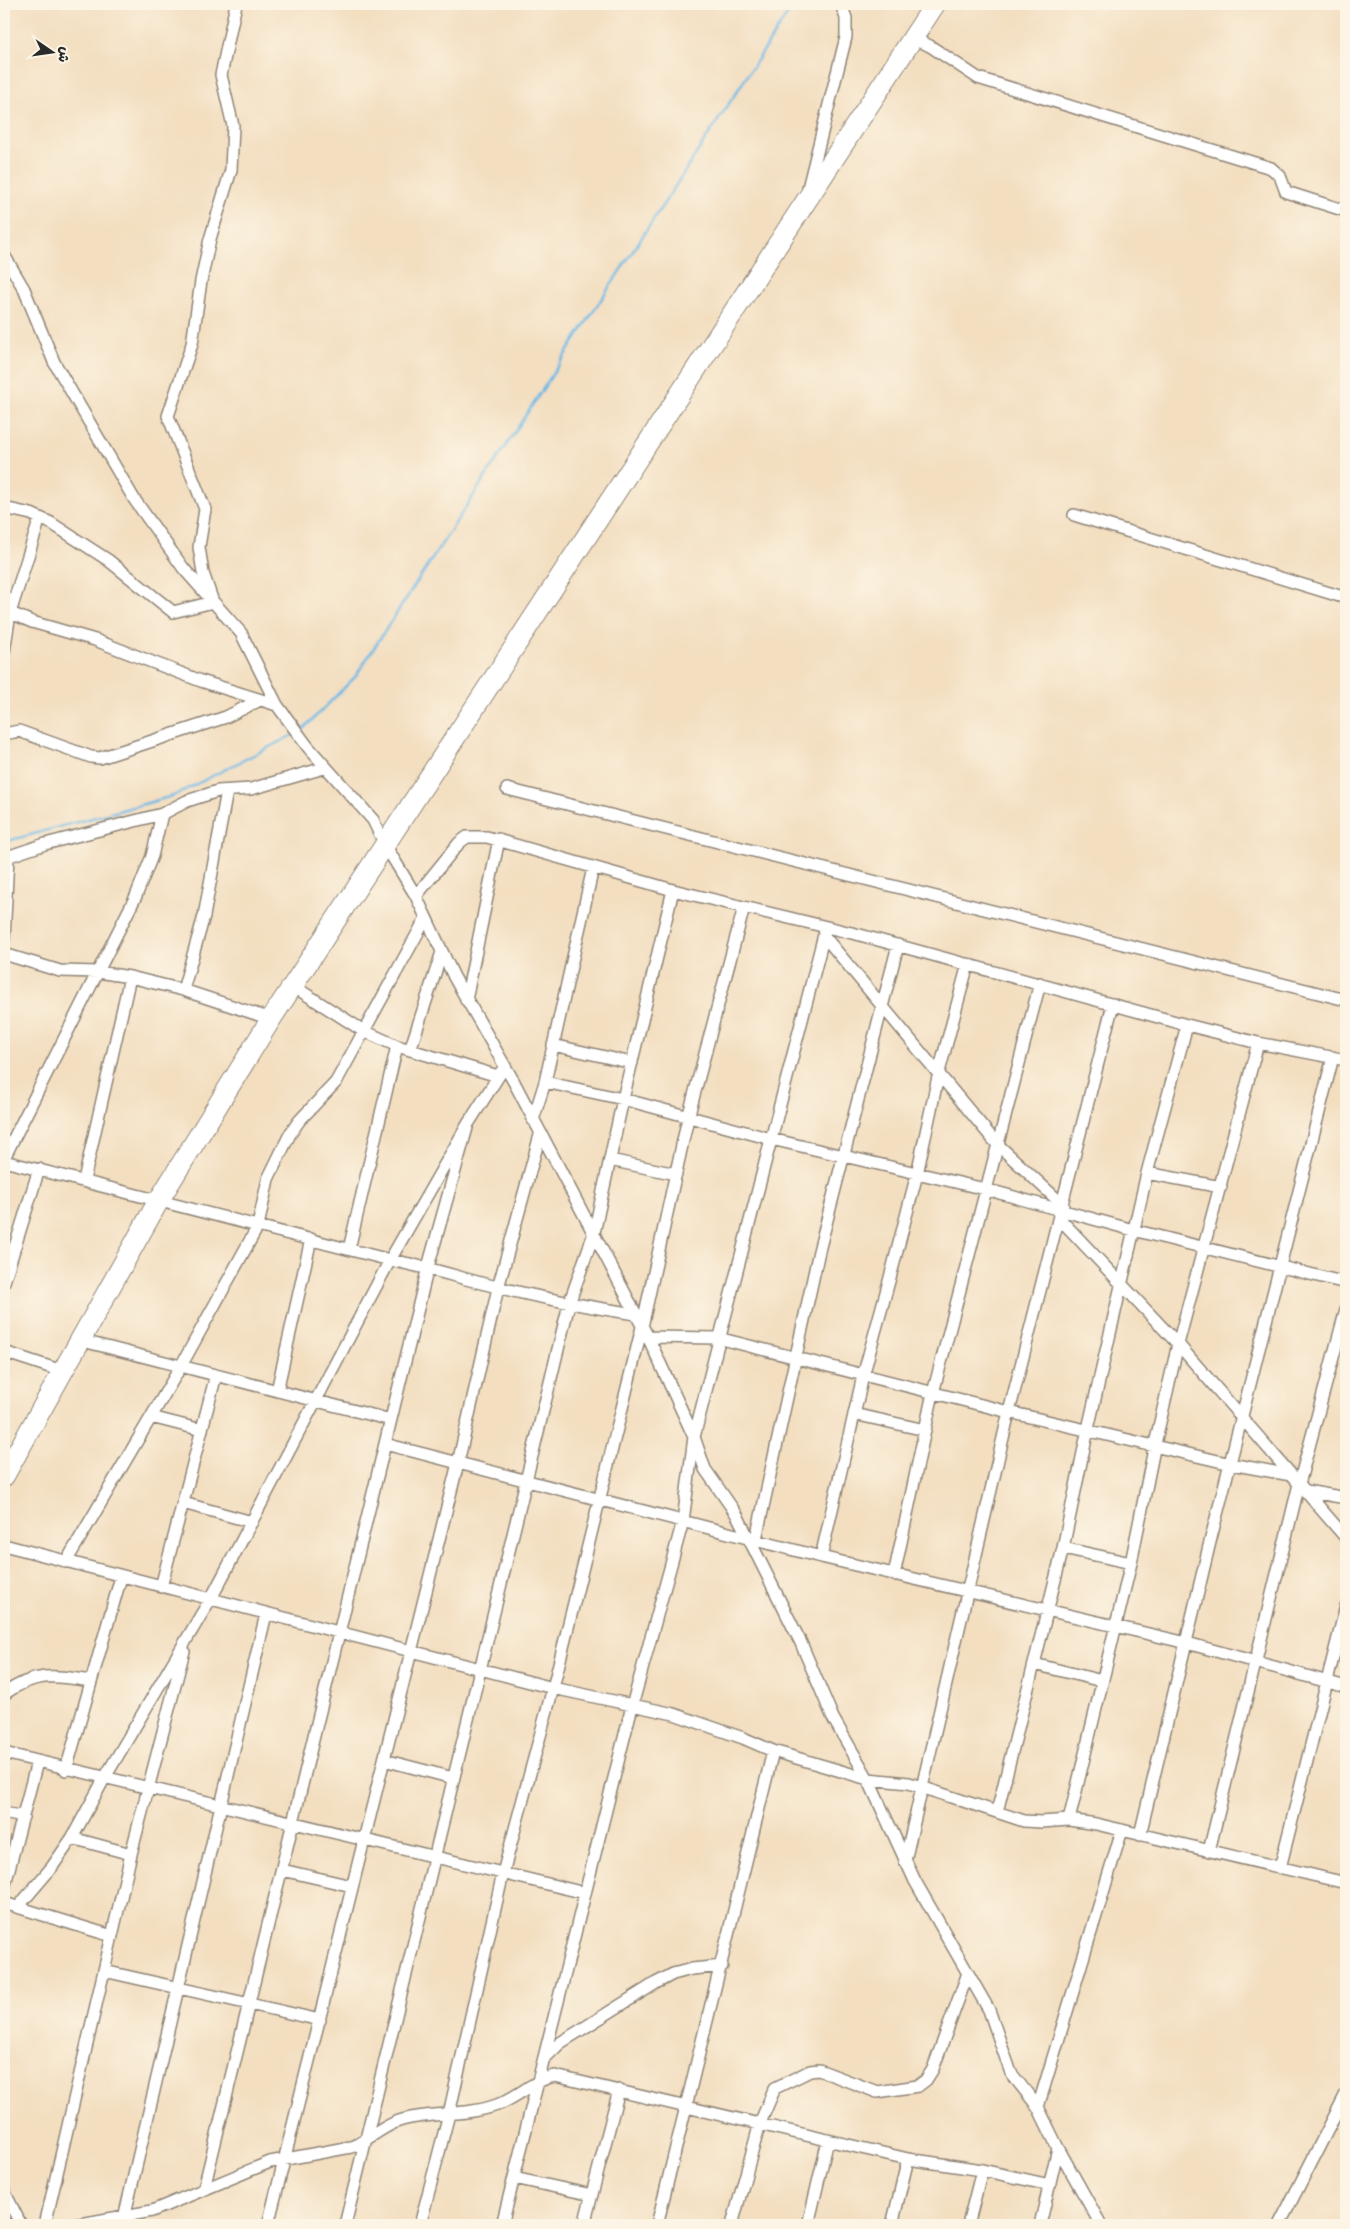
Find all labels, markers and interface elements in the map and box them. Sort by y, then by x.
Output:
north arrow [28,28,78,78]
text: ش [54,45,75,64]

